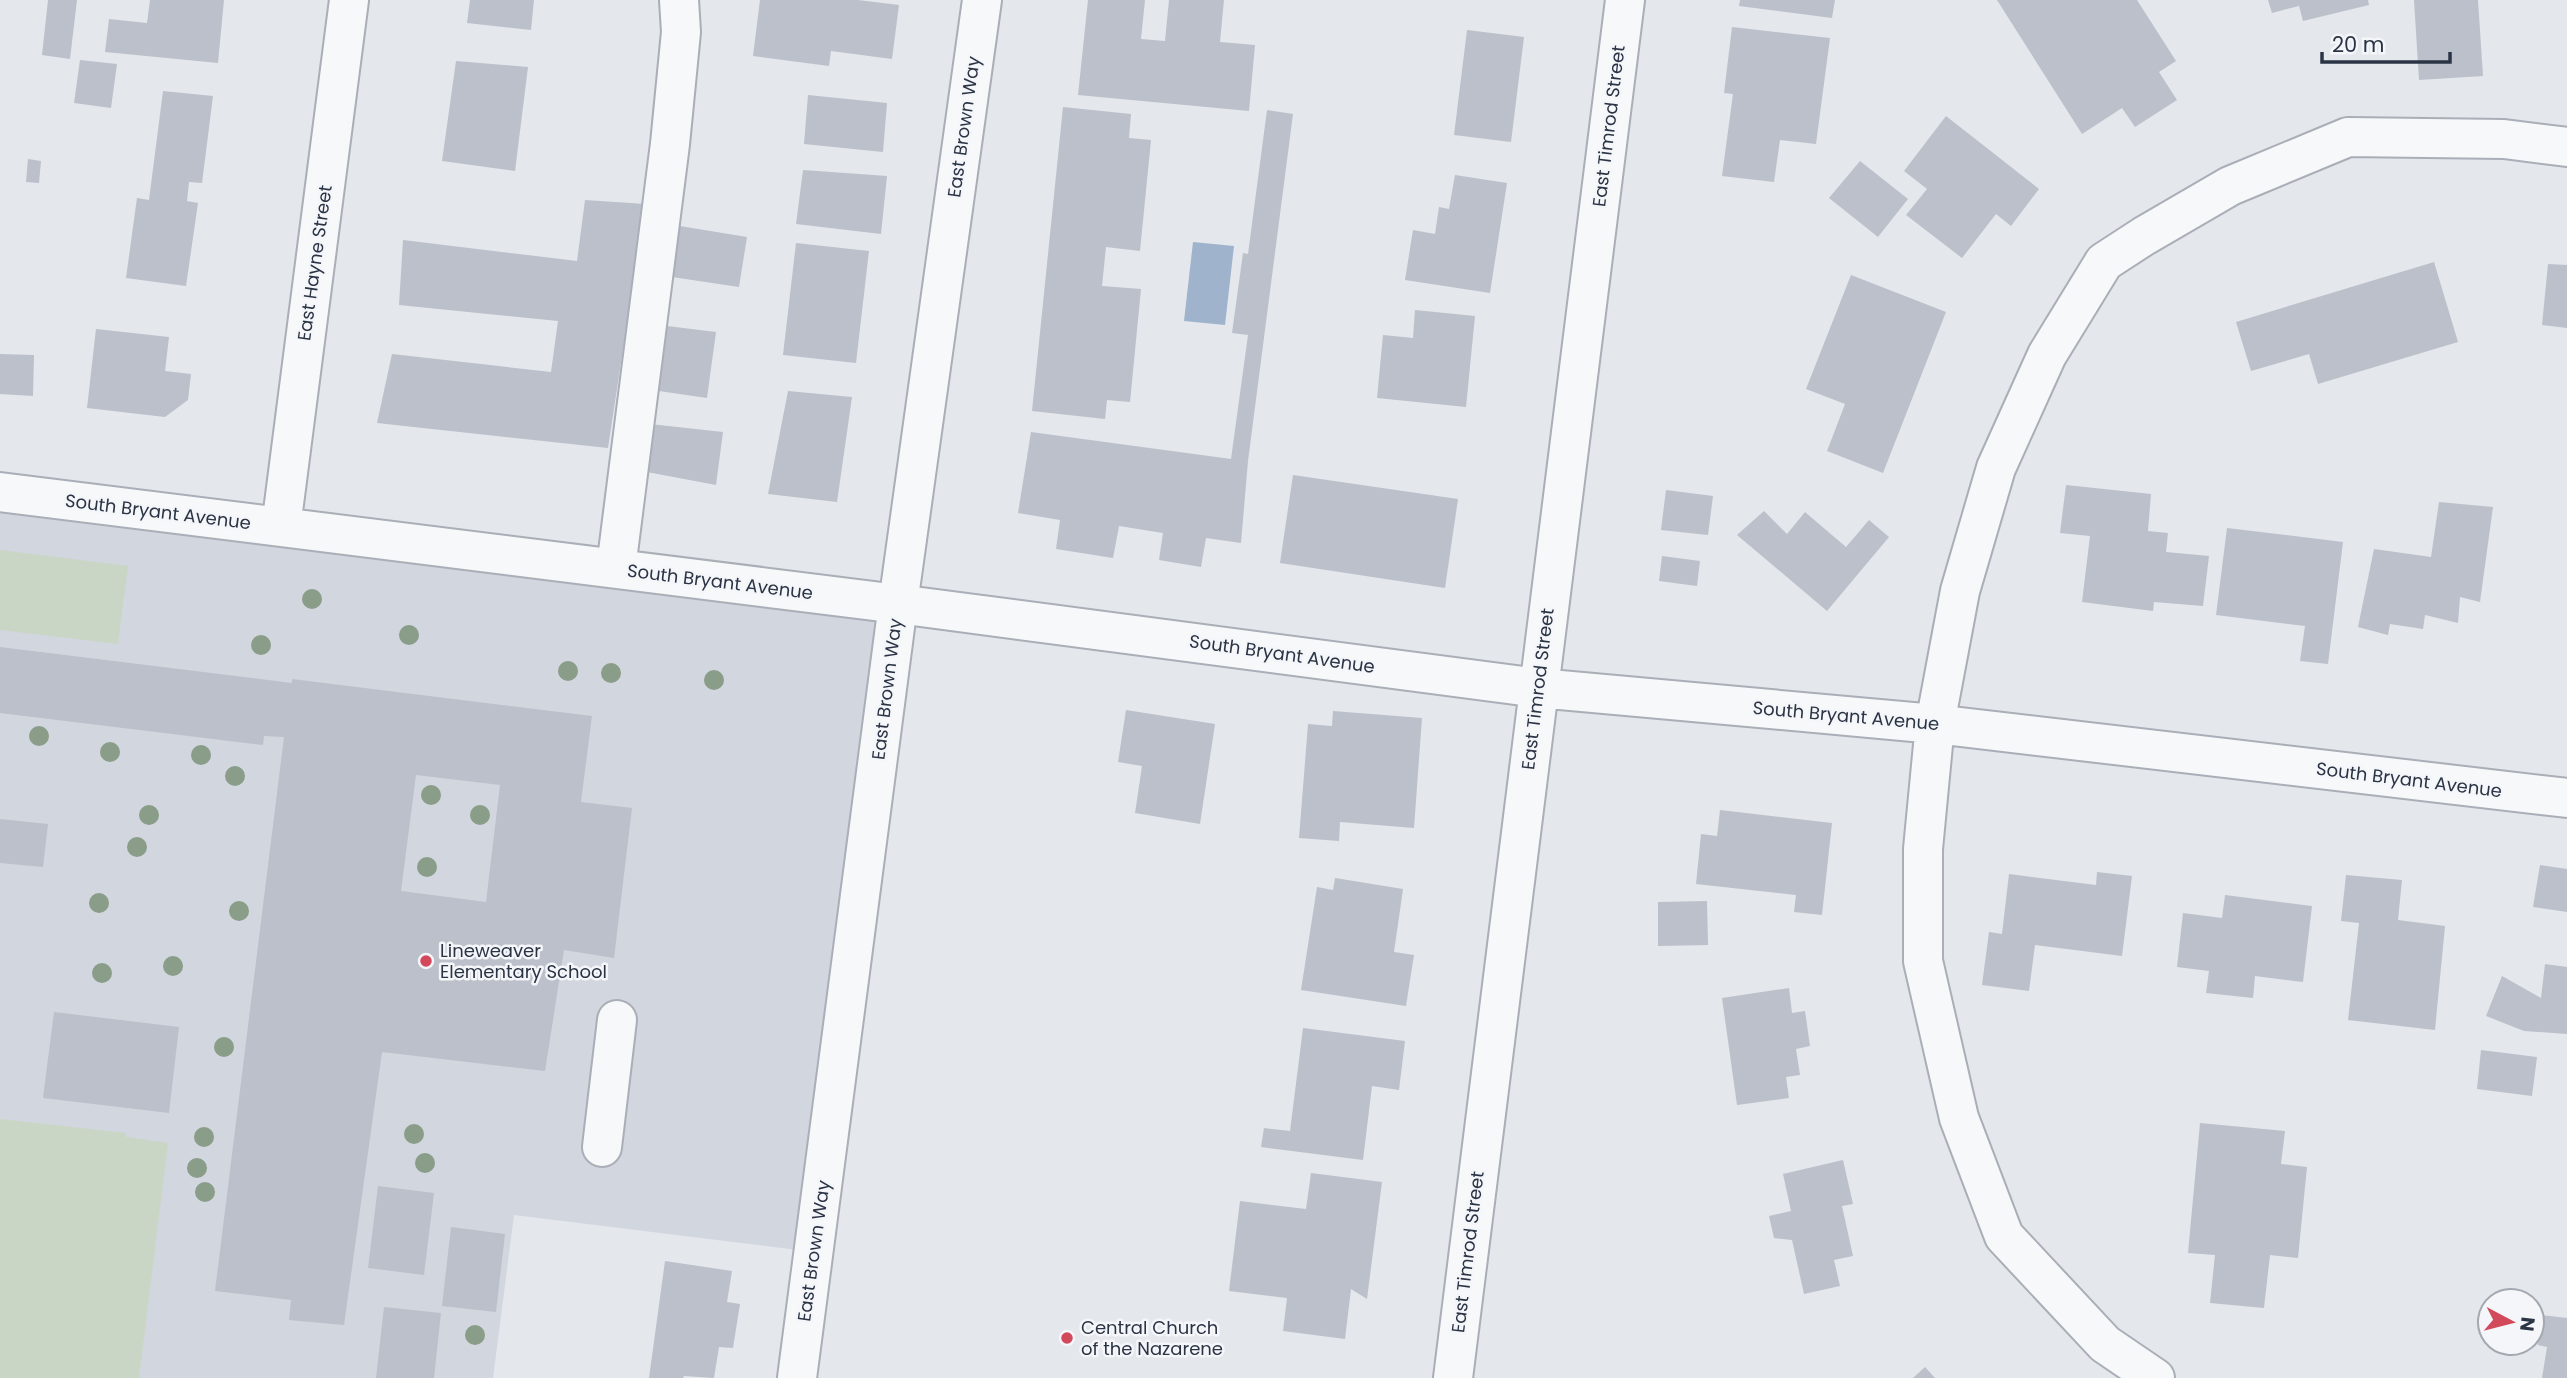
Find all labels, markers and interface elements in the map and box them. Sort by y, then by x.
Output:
scale bar [2322,21,2450,65]
text: 20 m [2332,30,2385,59]
street label: East Timrod Street [1586,44,1631,208]
street label: East Brown Way [941,55,986,199]
street label: East Hayne Street [291,183,338,342]
street label: South Bryant Avenue [64,488,252,535]
street label: South Bryant Avenue [626,558,814,605]
street label: East Timrod Street [1515,607,1560,771]
street label: East Brown Way [865,617,908,761]
street label: South Bryant Avenue [1188,628,1376,679]
street label: South Bryant Avenue [1752,695,1940,736]
street label: South Bryant Avenue [2315,756,2503,803]
place label: Lineweaver Elementary School [440,938,607,984]
marker: Lineweaver Elementary School [418,953,434,969]
street label: East Timrod Street [1445,1170,1490,1334]
street label: East Brown Way [791,1179,836,1323]
north arrow [2476,1287,2546,1357]
place label: Central Church of the Nazarene [1081,1315,1223,1361]
text: N [2513,1315,2542,1333]
marker: Central Church of the Nazarene [1059,1330,1075,1346]

